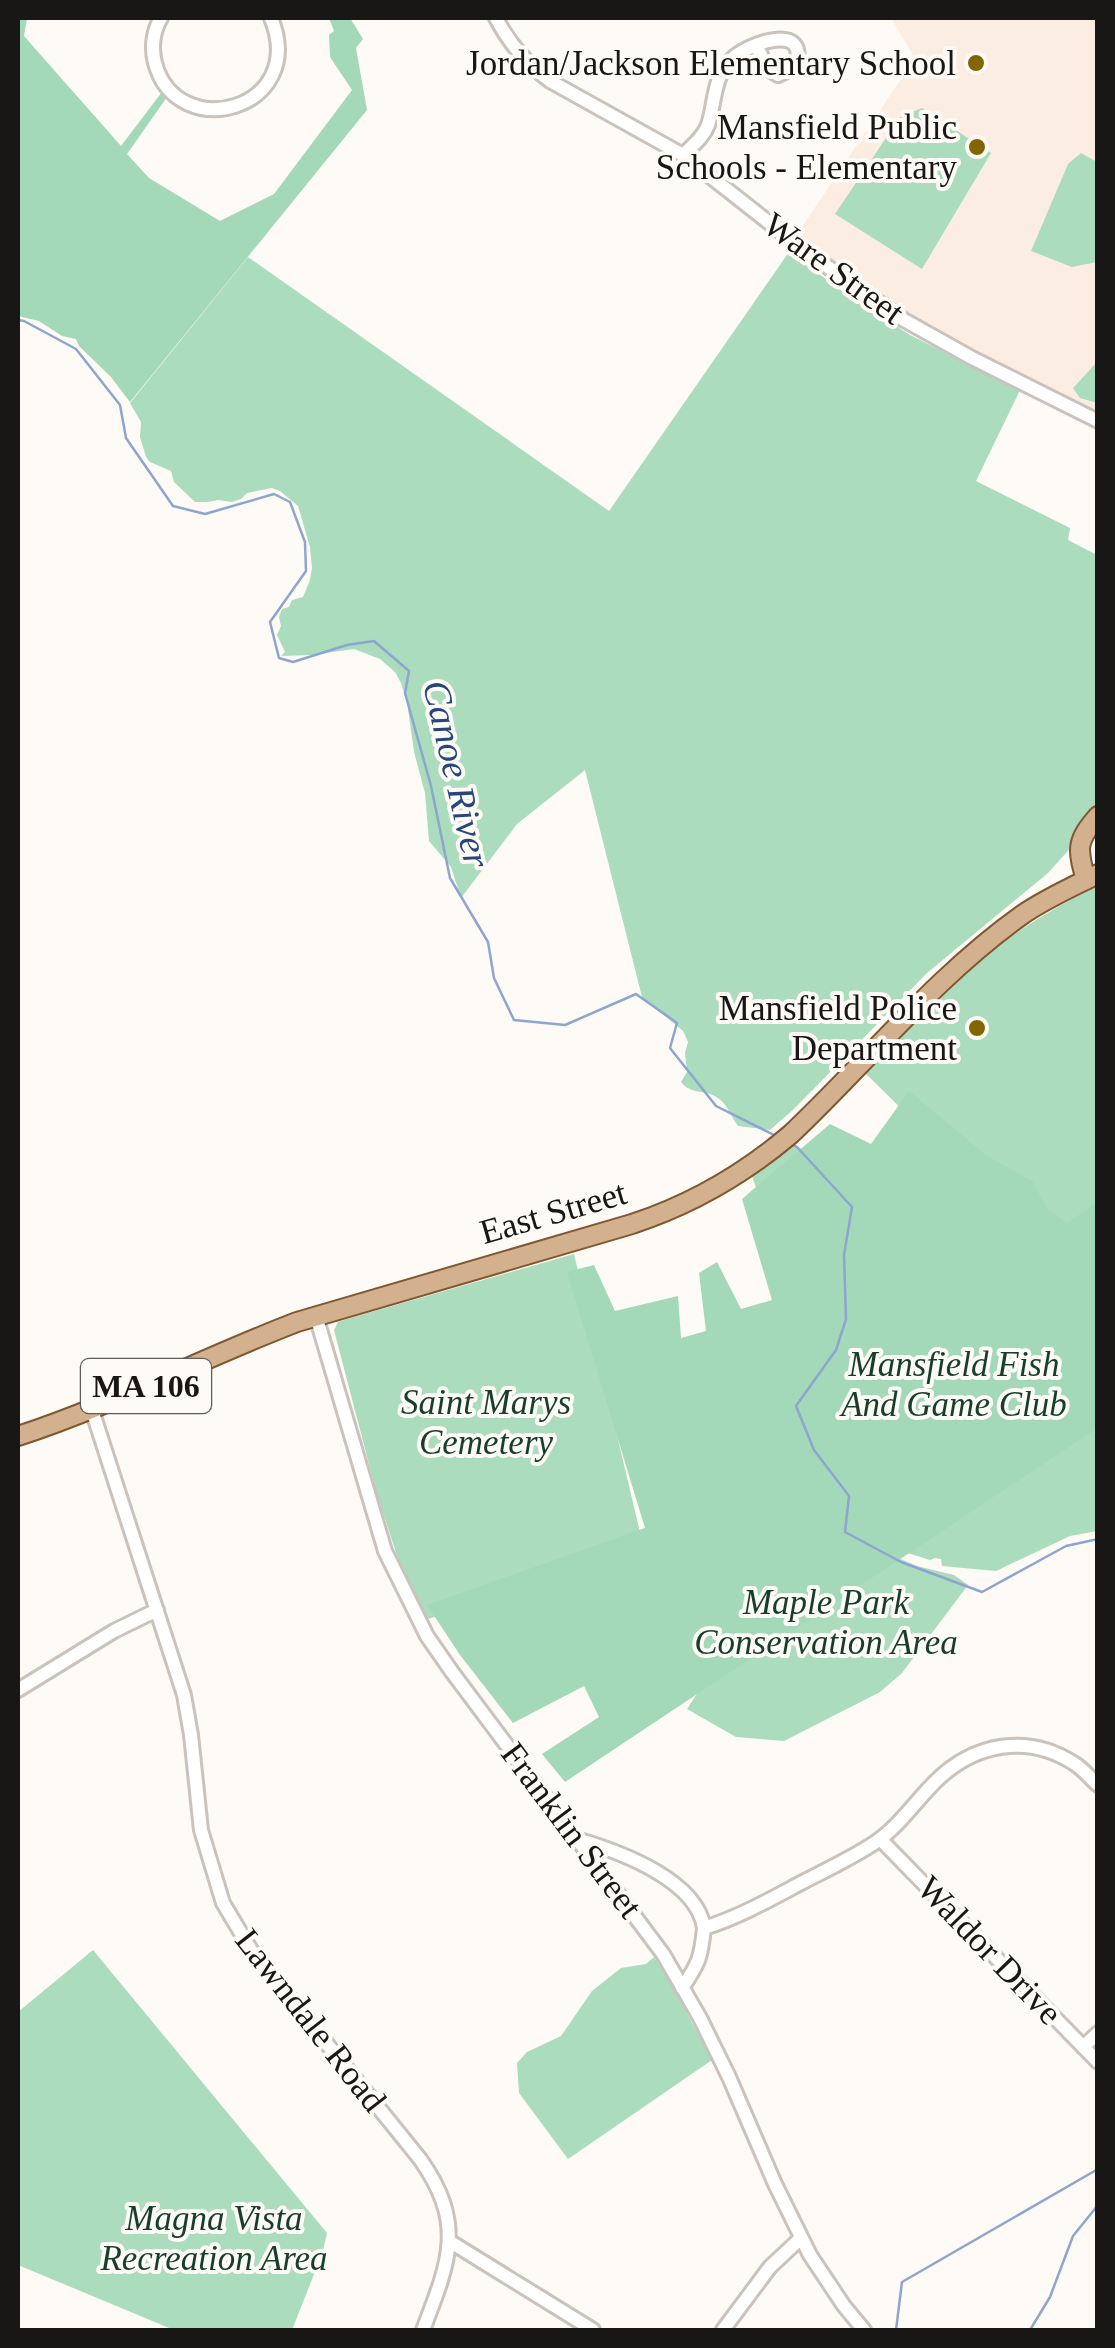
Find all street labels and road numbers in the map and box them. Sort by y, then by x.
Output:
street label: Ware Street [756,205,911,332]
street label: East Street [475,1173,631,1252]
road number: MA 106 [81,1359,211,1413]
street label: Franklin Street [493,1735,650,1926]
street label: Waldor Drive [909,1868,1070,2032]
street label: Lawndale Road [227,1921,394,2120]

